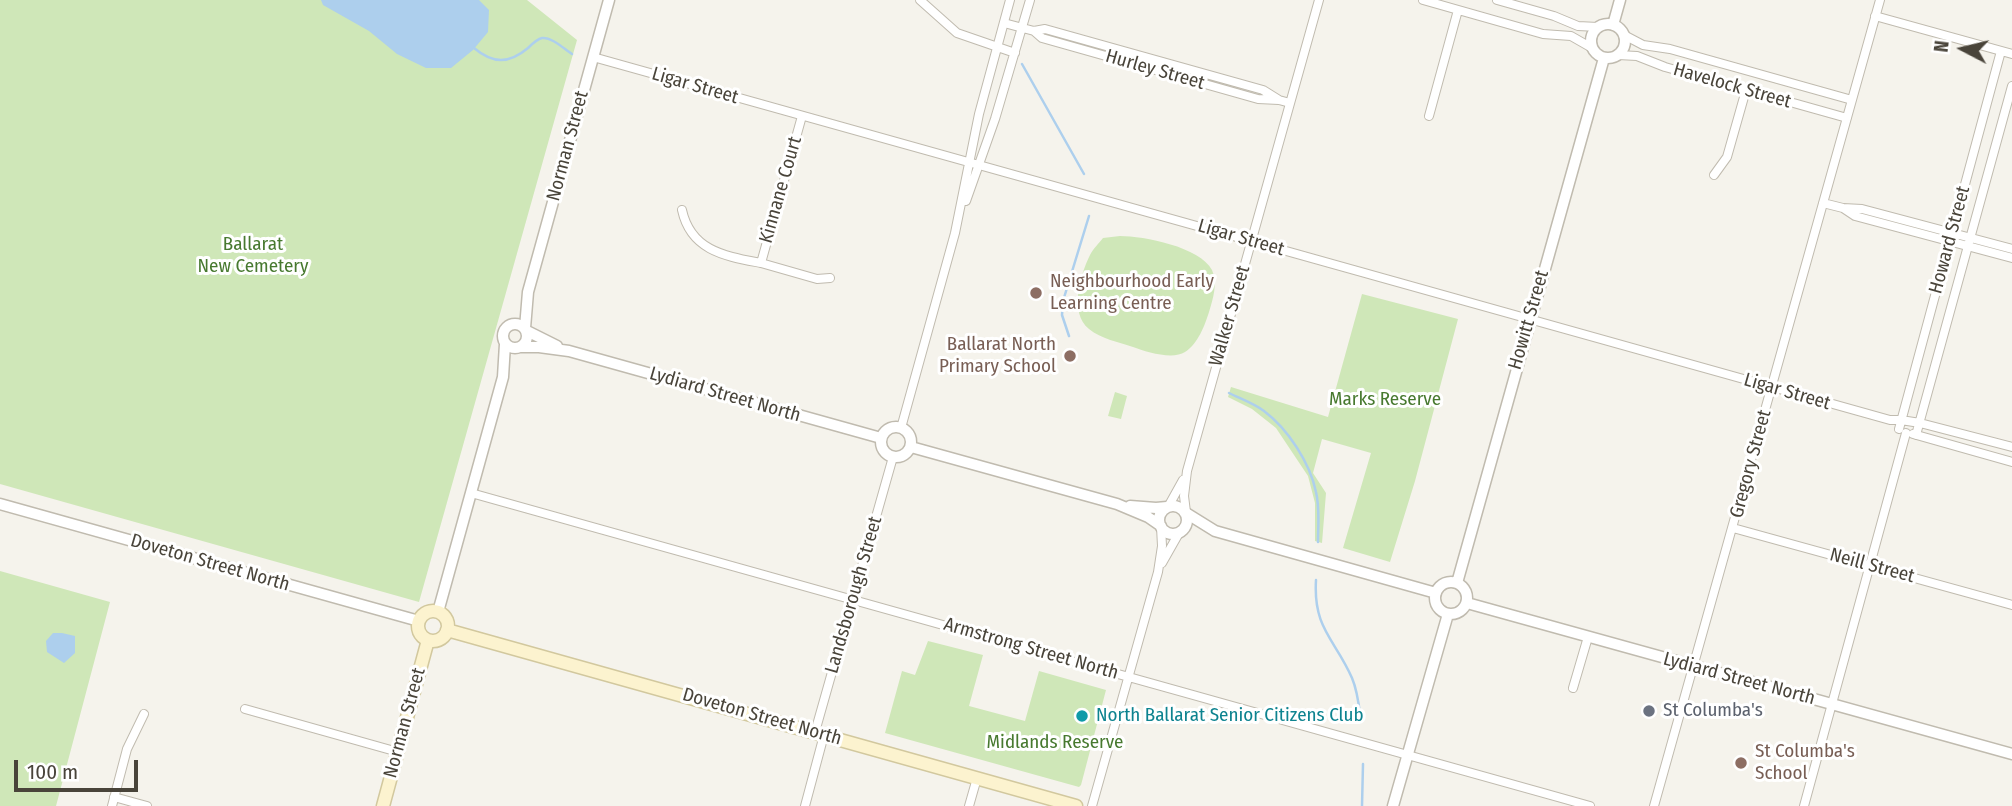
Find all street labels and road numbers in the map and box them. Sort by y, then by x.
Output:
street label: Hurley Street [1103,45,1207,95]
street label: Havelock Street [1671,58,1793,114]
street label: Ligar Street [649,63,741,109]
street label: Norman Street [542,88,594,204]
street label: Kinnane Court [755,134,807,246]
street label: Howard Street [1925,184,1975,296]
street label: Ligar Street [1195,215,1287,261]
street label: Walker Street [1205,263,1255,369]
street label: Howitt Street [1504,268,1554,372]
street label: Lydiard Street North [647,363,803,427]
street label: Ligar Street [1741,369,1833,415]
street label: Gregory Street [1726,407,1776,521]
street label: Landsborough Street [821,514,887,676]
street label: Doveton Street North [128,529,292,597]
street label: Neill Street [1827,544,1917,588]
street label: Armstrong Street North [941,613,1121,685]
street label: Lydiard Street North [1661,648,1817,710]
street label: Norman Street [379,665,431,781]
street label: Doveton Street North [680,683,844,751]

